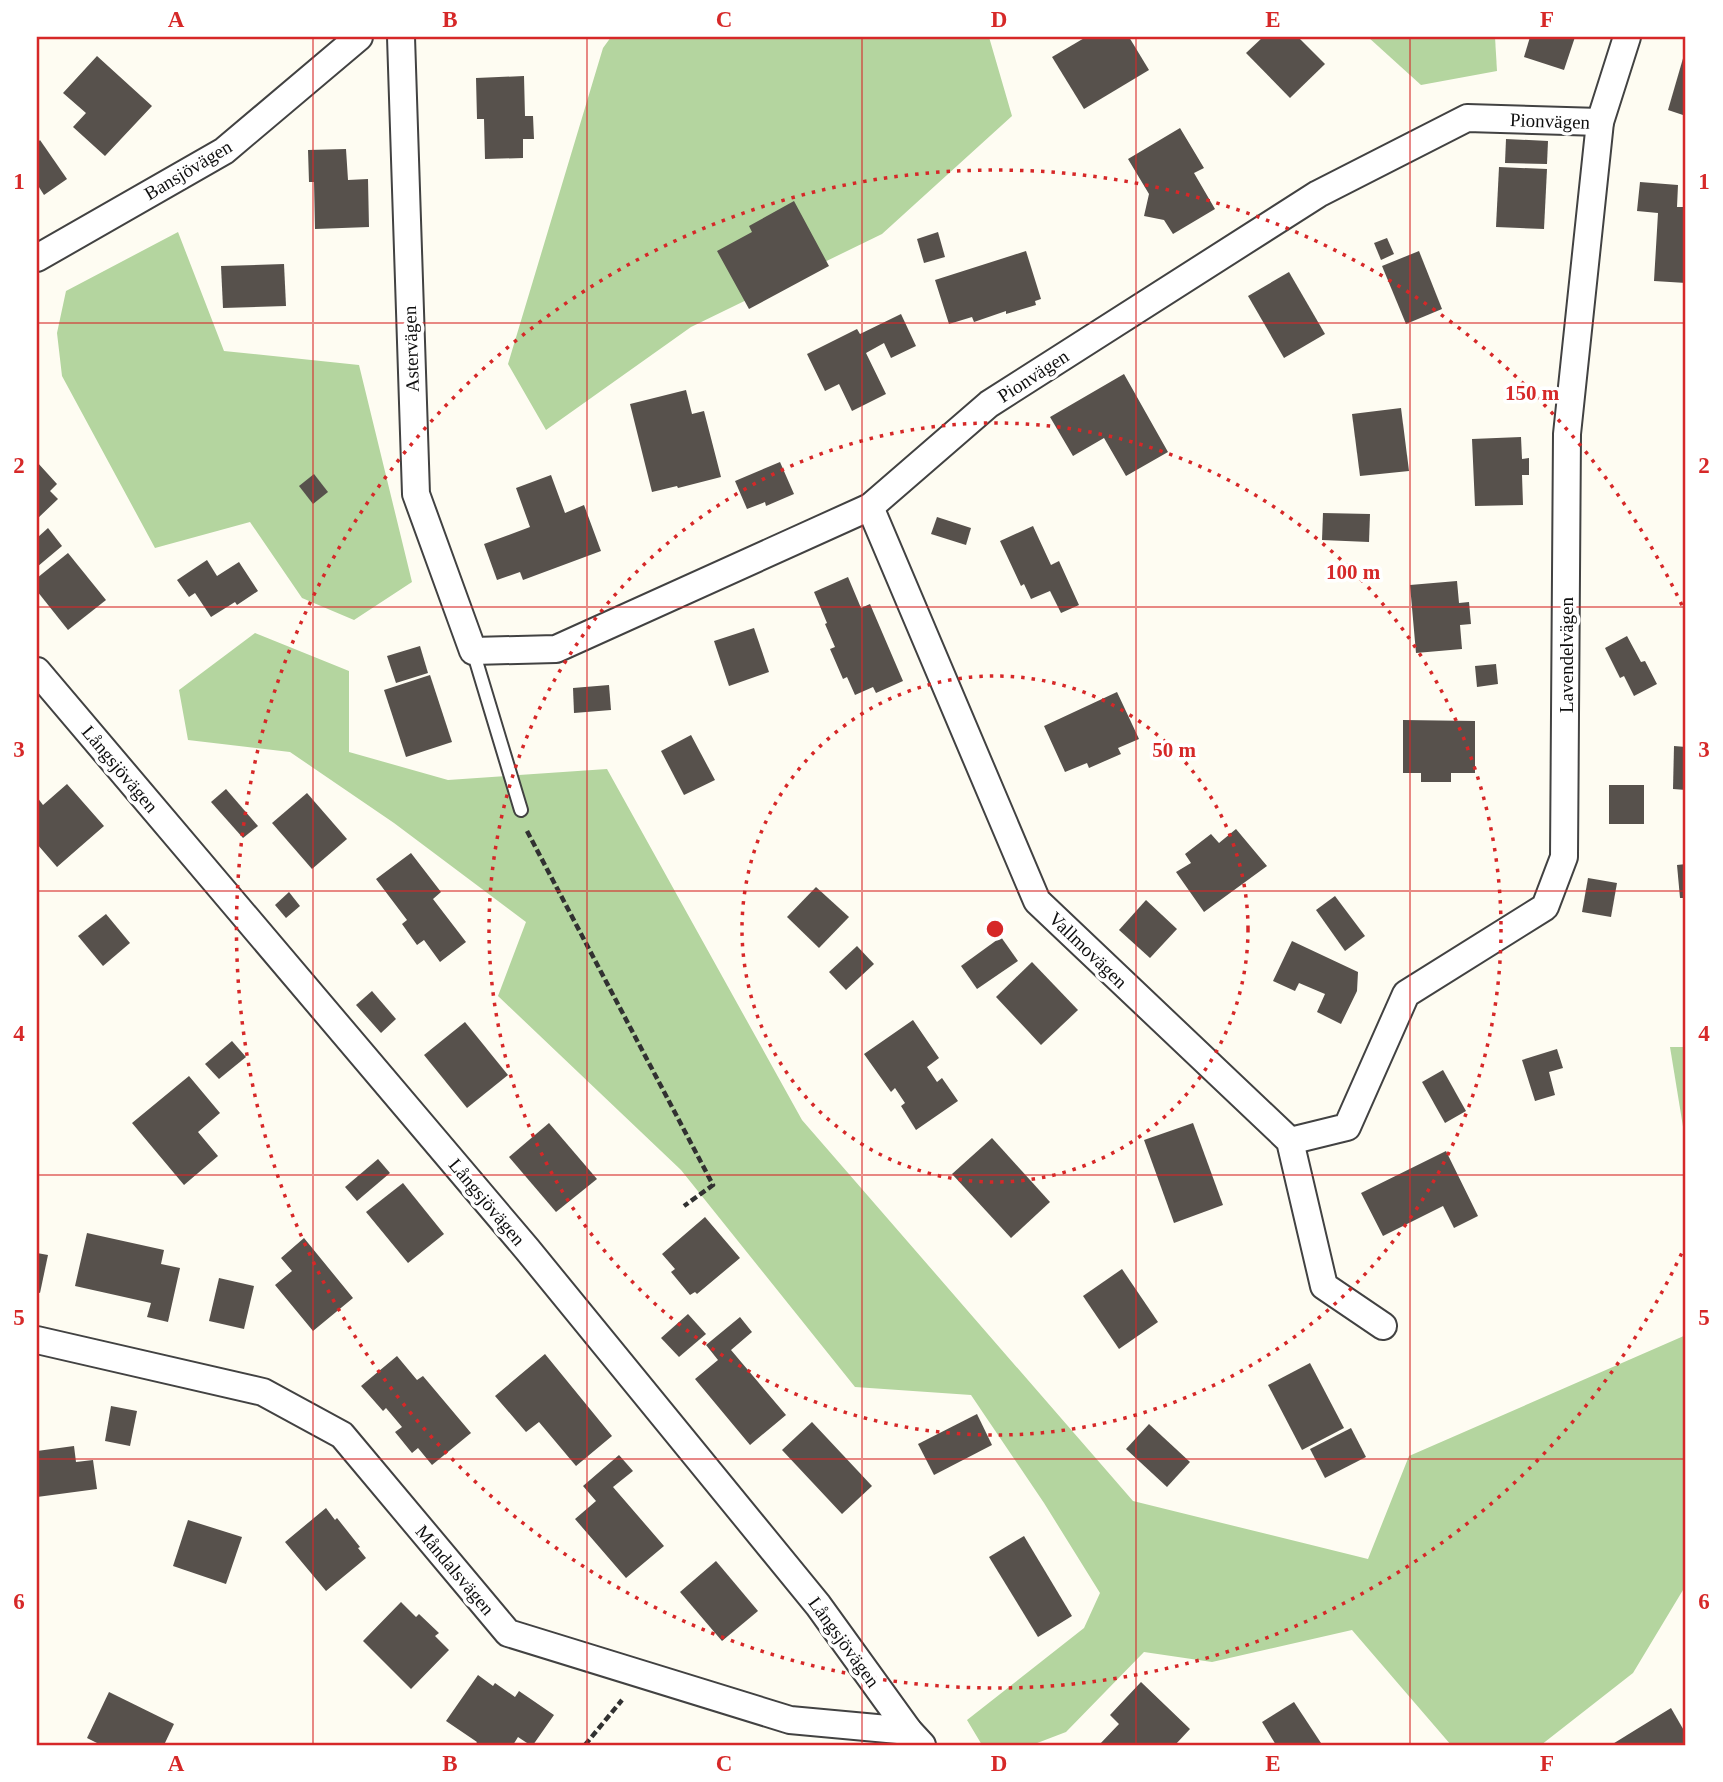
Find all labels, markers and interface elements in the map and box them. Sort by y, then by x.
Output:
text: A [168,7,185,32]
text: B [442,7,458,32]
text: C [716,7,732,32]
text: D [991,7,1007,32]
text: E [1265,7,1281,32]
text: F [1540,7,1554,32]
street label: Pionvägen [1510,109,1591,133]
street label: Bansjövägen [141,135,236,204]
text: 1 [13,169,25,194]
text: 1 [1698,169,1710,194]
street label: Astervägen [399,305,423,393]
street label: Pionvägen [994,345,1073,407]
text: 150 m [1505,381,1560,405]
text: 2 [13,453,25,478]
text: 2 [1698,453,1710,478]
text: 100 m [1326,560,1381,584]
street label: Lavendelvägen [1556,596,1577,713]
street label: Långsjövägen [78,721,163,817]
text: 3 [13,737,25,762]
text: 3 [1698,737,1710,762]
text: 50 m [1152,738,1196,762]
street label: Vallmovägen [1045,908,1132,993]
centre of rings [983,917,1007,941]
text: 4 [13,1021,25,1046]
text: 4 [1698,1021,1710,1046]
street label: Långsjövägen [445,1154,530,1250]
text: 5 [13,1305,25,1330]
text: 5 [1698,1305,1710,1330]
street label: Måndalsvägen [411,1521,499,1620]
text: 6 [13,1589,25,1614]
text: 6 [1698,1589,1710,1614]
street label: Långsjövägen [804,1593,884,1692]
text: A [168,1751,185,1776]
text: B [442,1751,458,1776]
text: C [716,1751,732,1776]
text: D [991,1751,1007,1776]
text: E [1265,1751,1281,1776]
text: F [1540,1751,1554,1776]

